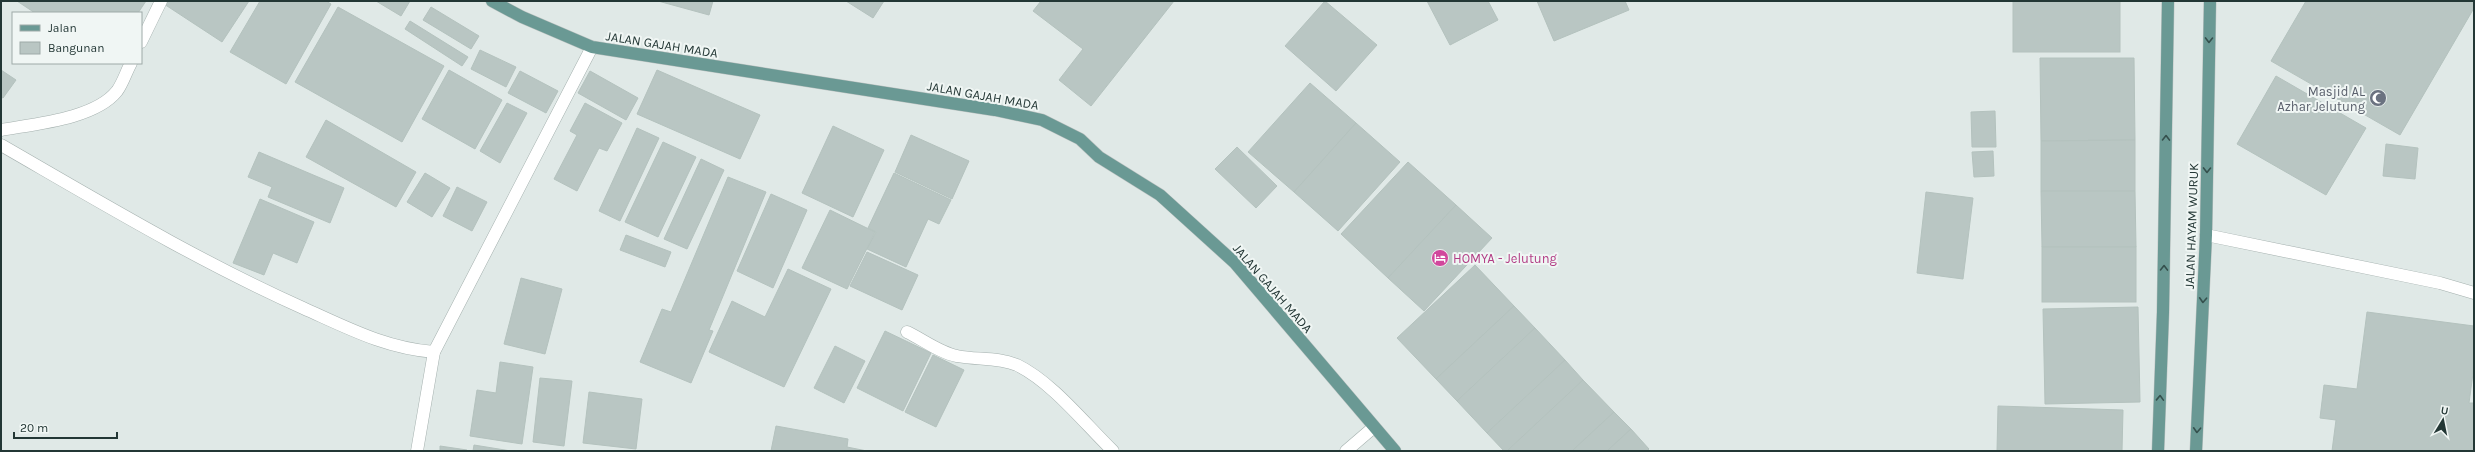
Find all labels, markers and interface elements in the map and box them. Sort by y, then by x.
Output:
legend [12,12,142,64]
text: Jalan [48,21,77,35]
street label: JALAN GAJAH MADA [605,28,719,61]
one-way arrow [2205,37,2213,43]
text: Bangunan [48,41,104,55]
street label: JALAN GAJAH MADA [926,78,1040,113]
place label: Masjid AL Azhar Jelutung [2277,84,2366,114]
mosque icon: Masjid AL Azhar Jelutung [2368,88,2388,108]
one-way arrow [2162,135,2170,141]
street label: JALAN HAYAM WURUK [2182,163,2201,289]
one-way arrow [2203,167,2211,173]
street label: JALAN GAJAH MADA [1230,241,1316,336]
hotel icon: HOMYA - Jelutung [1430,248,1450,268]
place label: HOMYA - Jelutung [1453,251,1558,266]
one-way arrow [2160,265,2168,271]
one-way arrow [2199,297,2207,303]
one-way arrow [2156,395,2164,401]
north arrow [2423,400,2463,440]
text: U [2440,404,2450,418]
scale bar [14,414,117,440]
text: 20 m [20,421,48,435]
one-way arrow [2193,427,2201,433]

